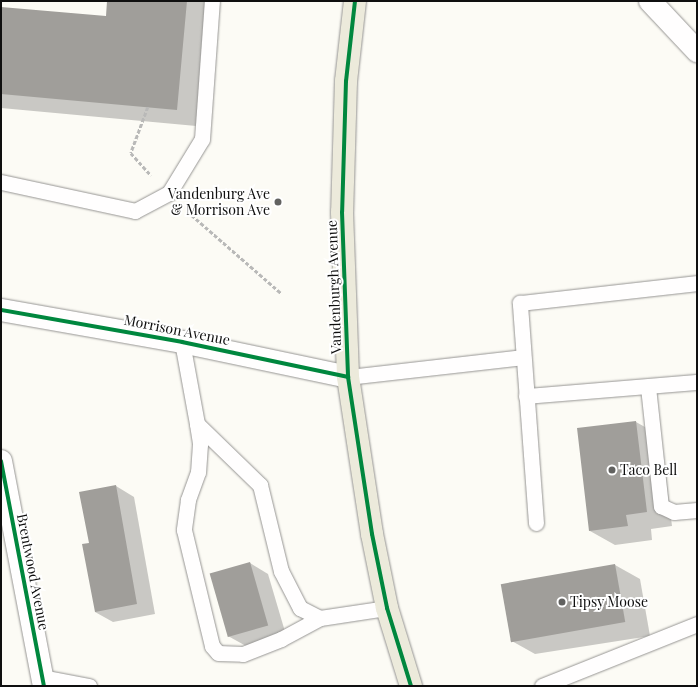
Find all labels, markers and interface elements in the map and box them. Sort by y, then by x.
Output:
place label: Vandenburg Ave & Morrison Ave [167,186,270,218]
marker: Vandenburg Ave & Morrison Ave [273,197,283,207]
street label: Vandenburgh Avenue [323,220,345,354]
street label: Morrison Avenue [122,311,232,349]
place label: Taco Bell [620,462,677,478]
marker: Taco Bell [607,465,617,475]
street label: Brentwood Avenue [13,512,53,632]
place label: Tipsy Moose [570,594,648,610]
marker: Tipsy Moose [557,597,567,607]

